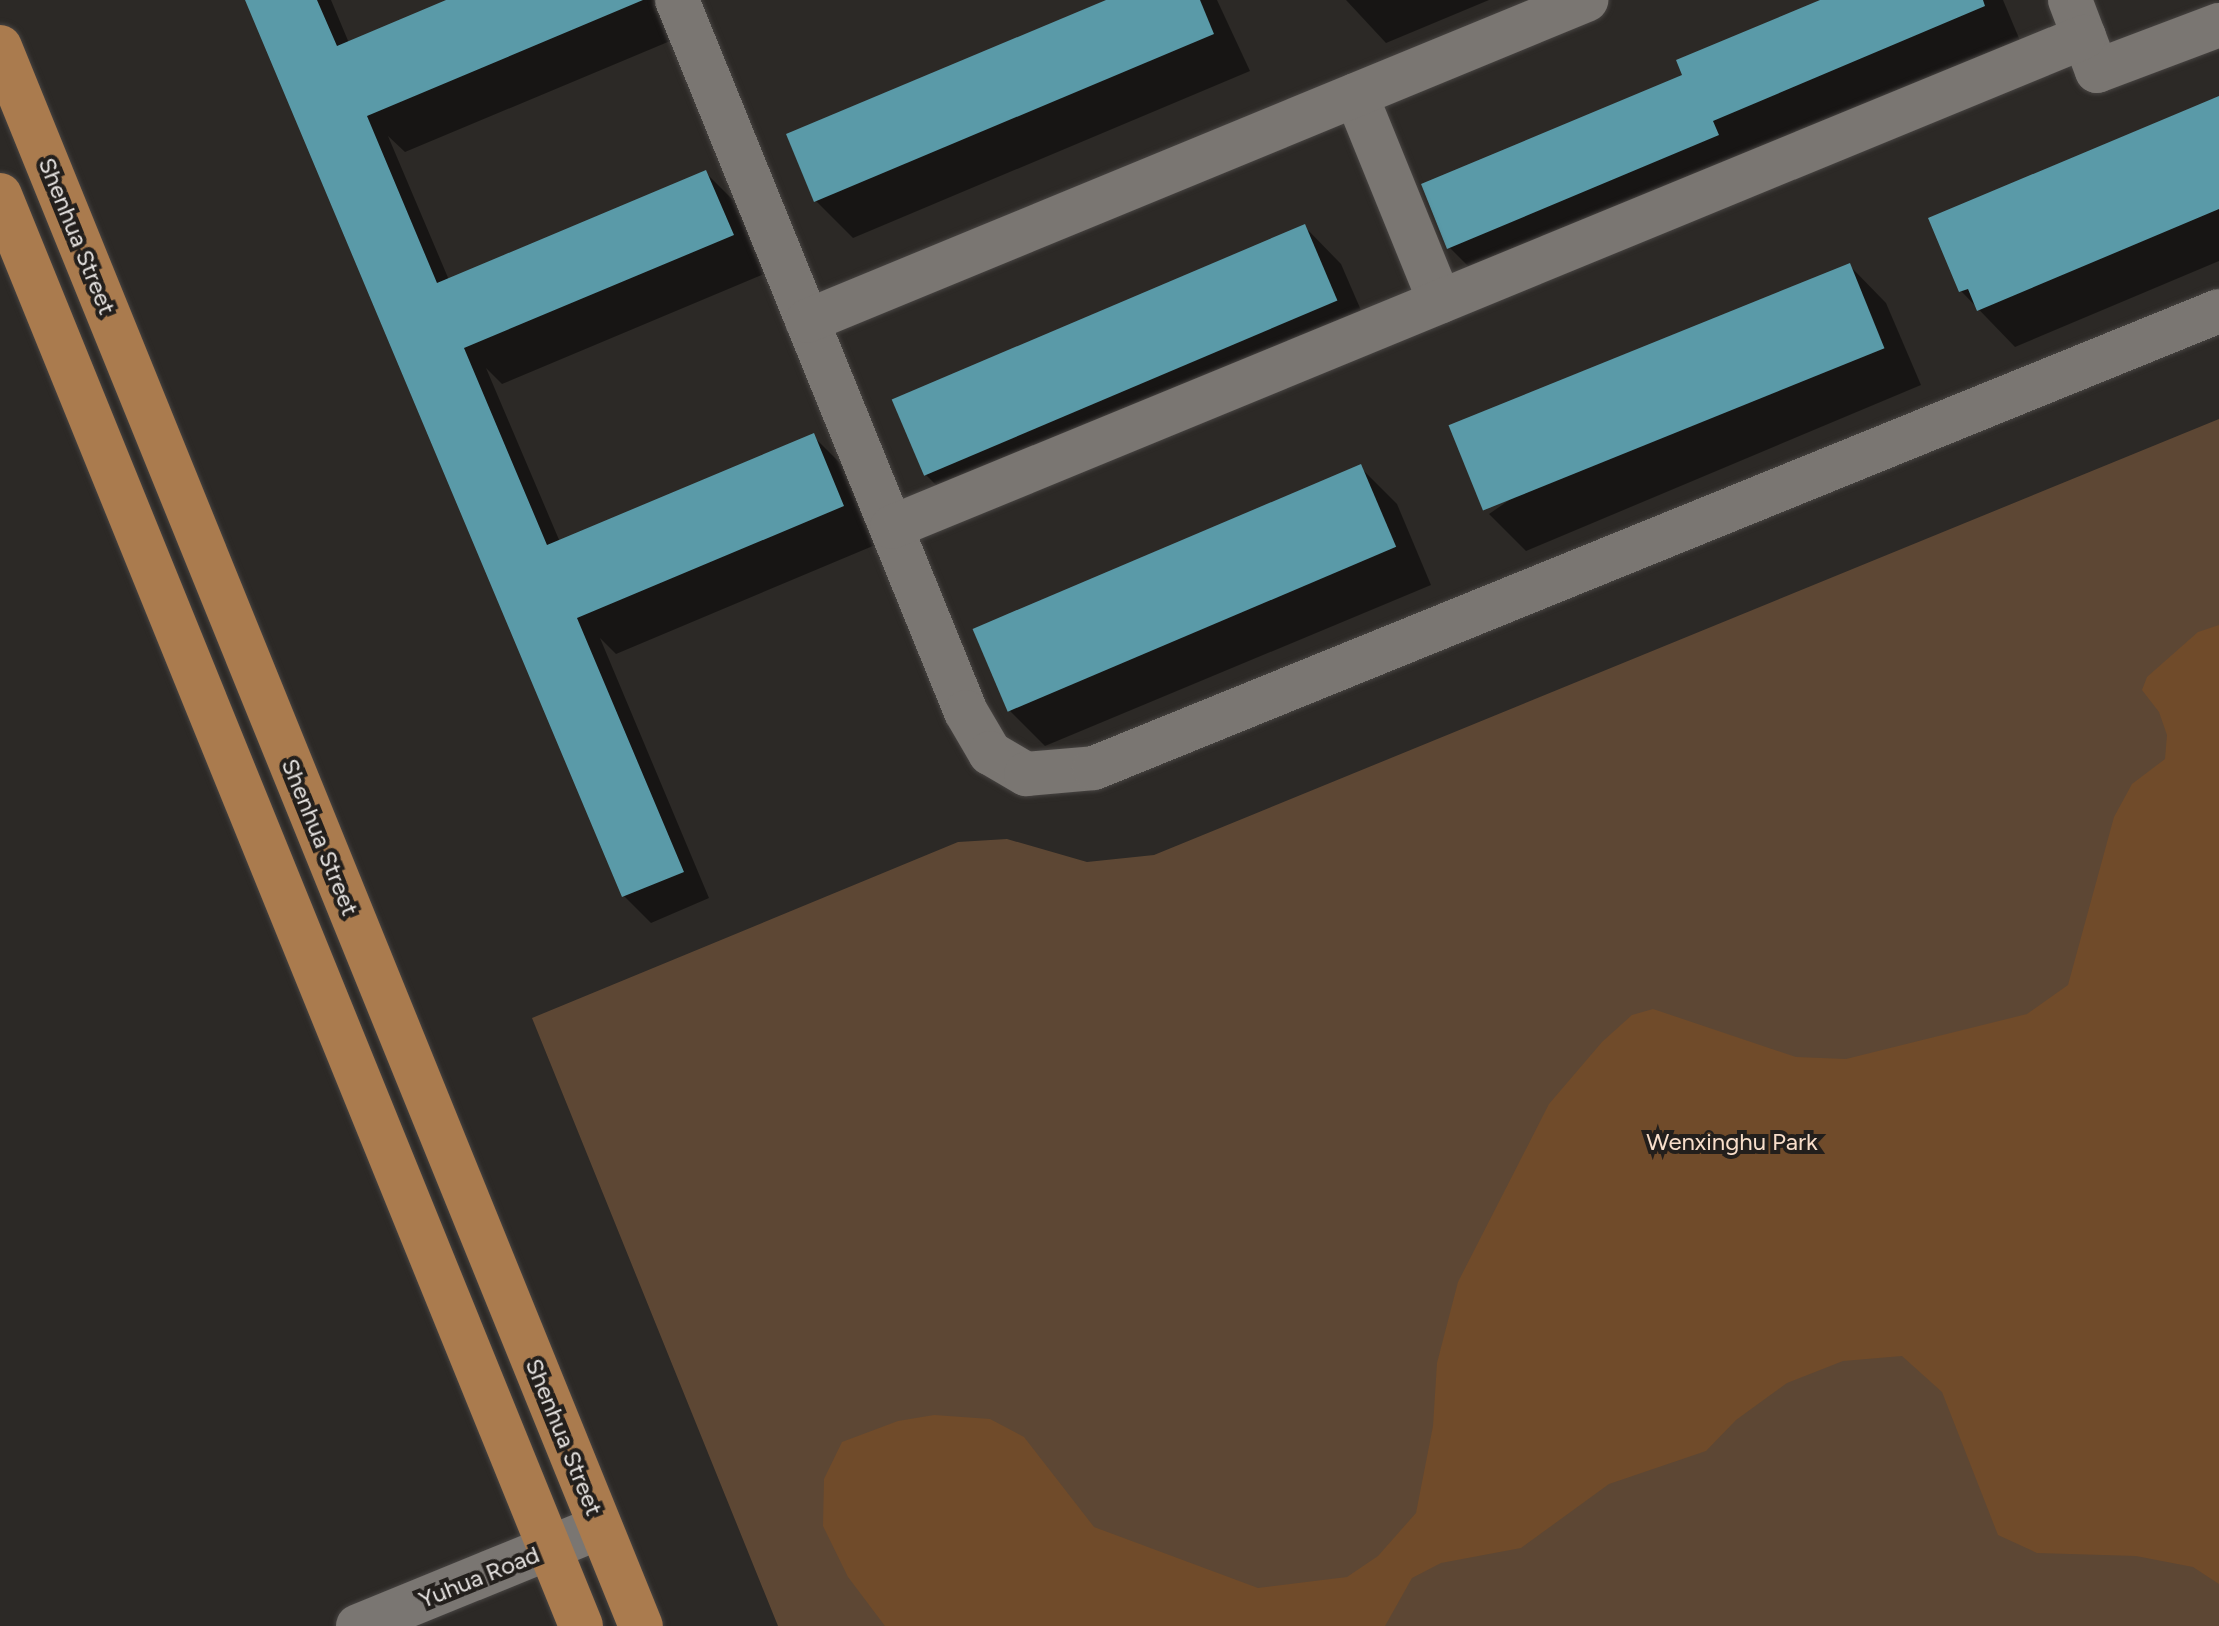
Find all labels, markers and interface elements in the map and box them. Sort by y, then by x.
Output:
street label: Shenhua Street [32,153,122,319]
street label: Shenhua Street [275,754,365,920]
park label: Wenxinghu Park [1646,1128,1818,1156]
street label: Shenhua Street [519,1354,609,1520]
street label: Yuhua Road [415,1540,543,1614]

